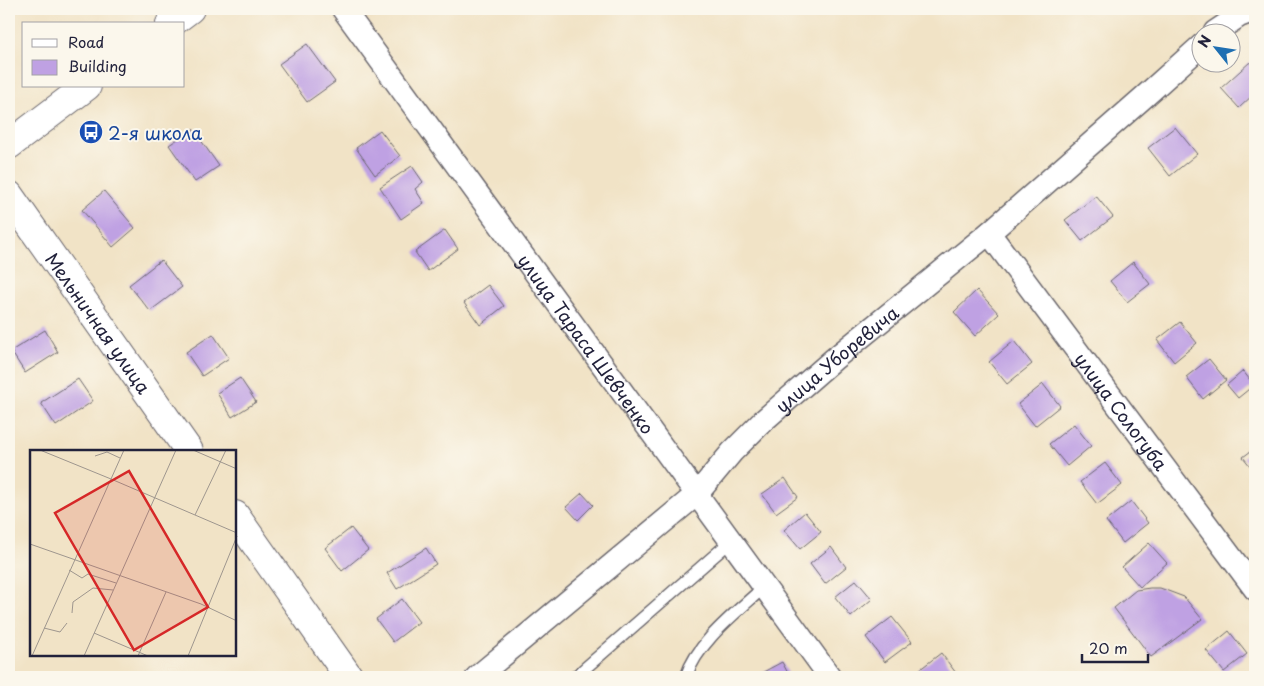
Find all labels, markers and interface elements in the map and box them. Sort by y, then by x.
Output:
legend [22,22,185,88]
north arrow [1192,22,1242,72]
text: Road [68,30,104,53]
text: N [1192,31,1216,51]
text: Building [68,54,127,77]
bus stop icon: 2-я школа [78,119,104,145]
place label: 2-я школа [108,119,203,146]
street label: Мельничная улица [40,247,158,399]
street label: улица Тараса Шевченко [512,248,662,439]
street label: улица Уборевича [769,298,904,418]
street label: улица Сологуба [1069,346,1175,476]
inset map [30,450,236,656]
scale bar [1082,631,1148,663]
text: 20 m [1089,636,1128,659]

